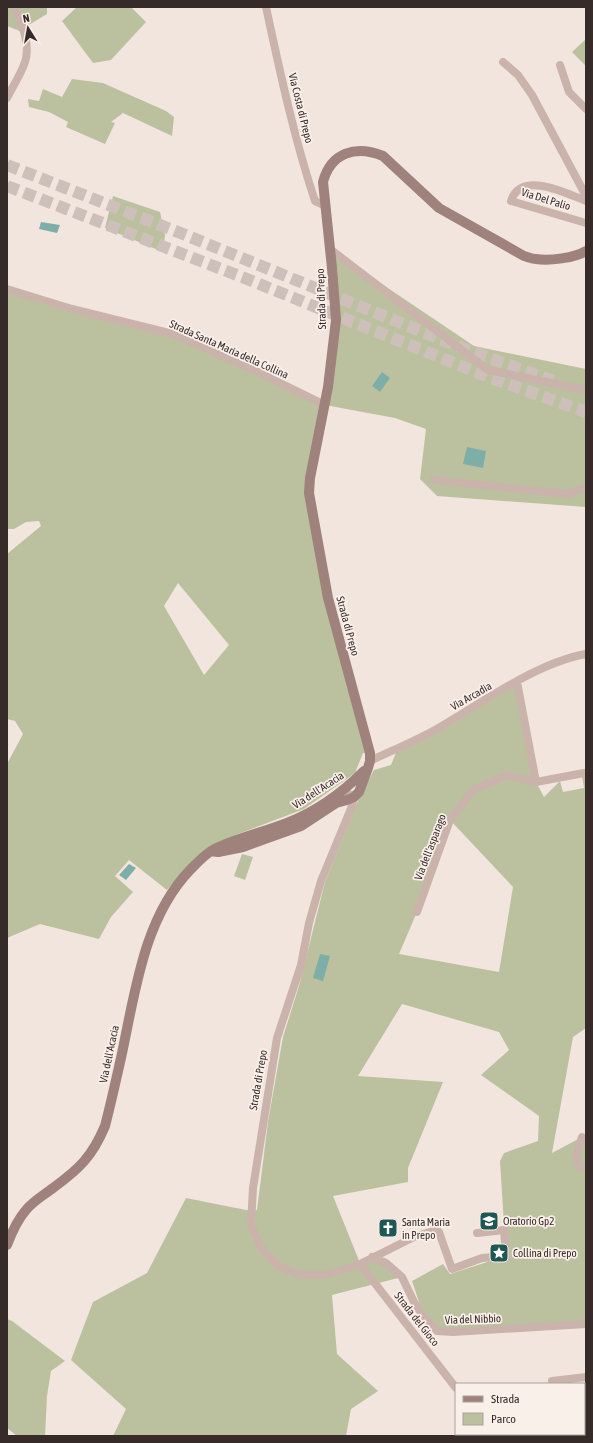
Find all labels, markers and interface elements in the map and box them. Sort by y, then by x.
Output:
north arrow [8,8,48,48]
text: N [22,12,30,25]
street label: Via Costa di Prepo [287,72,315,144]
street label: Via Del Palio [520,186,572,212]
street label: Strada di Prepo [314,268,328,330]
street label: Strada Santa Maria della Collina [168,317,290,381]
street label: Strada di Prepo [334,595,362,657]
street label: Via Arcadia [448,679,494,713]
street label: Via dell'Acacia [290,769,346,811]
street label: Via dell'asparago [412,812,448,882]
street label: Via dell'Acacia [97,1024,121,1084]
street label: Strada di Prepo [247,1049,269,1111]
school or university icon: Oratorio Gp2 [478,1210,500,1232]
place label: Oratorio Gp2 [503,1215,554,1227]
place label: Santa Maria in Prepo [402,1216,450,1241]
church icon: Santa Maria in Prepo [377,1217,399,1239]
place icon: Collina di Prepo [488,1242,510,1264]
place label: Collina di Prepo [513,1247,577,1259]
street label: Strada del Gioco [392,1290,442,1348]
street label: Via del Nibbio [445,1312,501,1326]
legend [455,1383,585,1435]
text: Strada [491,1392,520,1406]
text: Parco [491,1412,516,1426]

